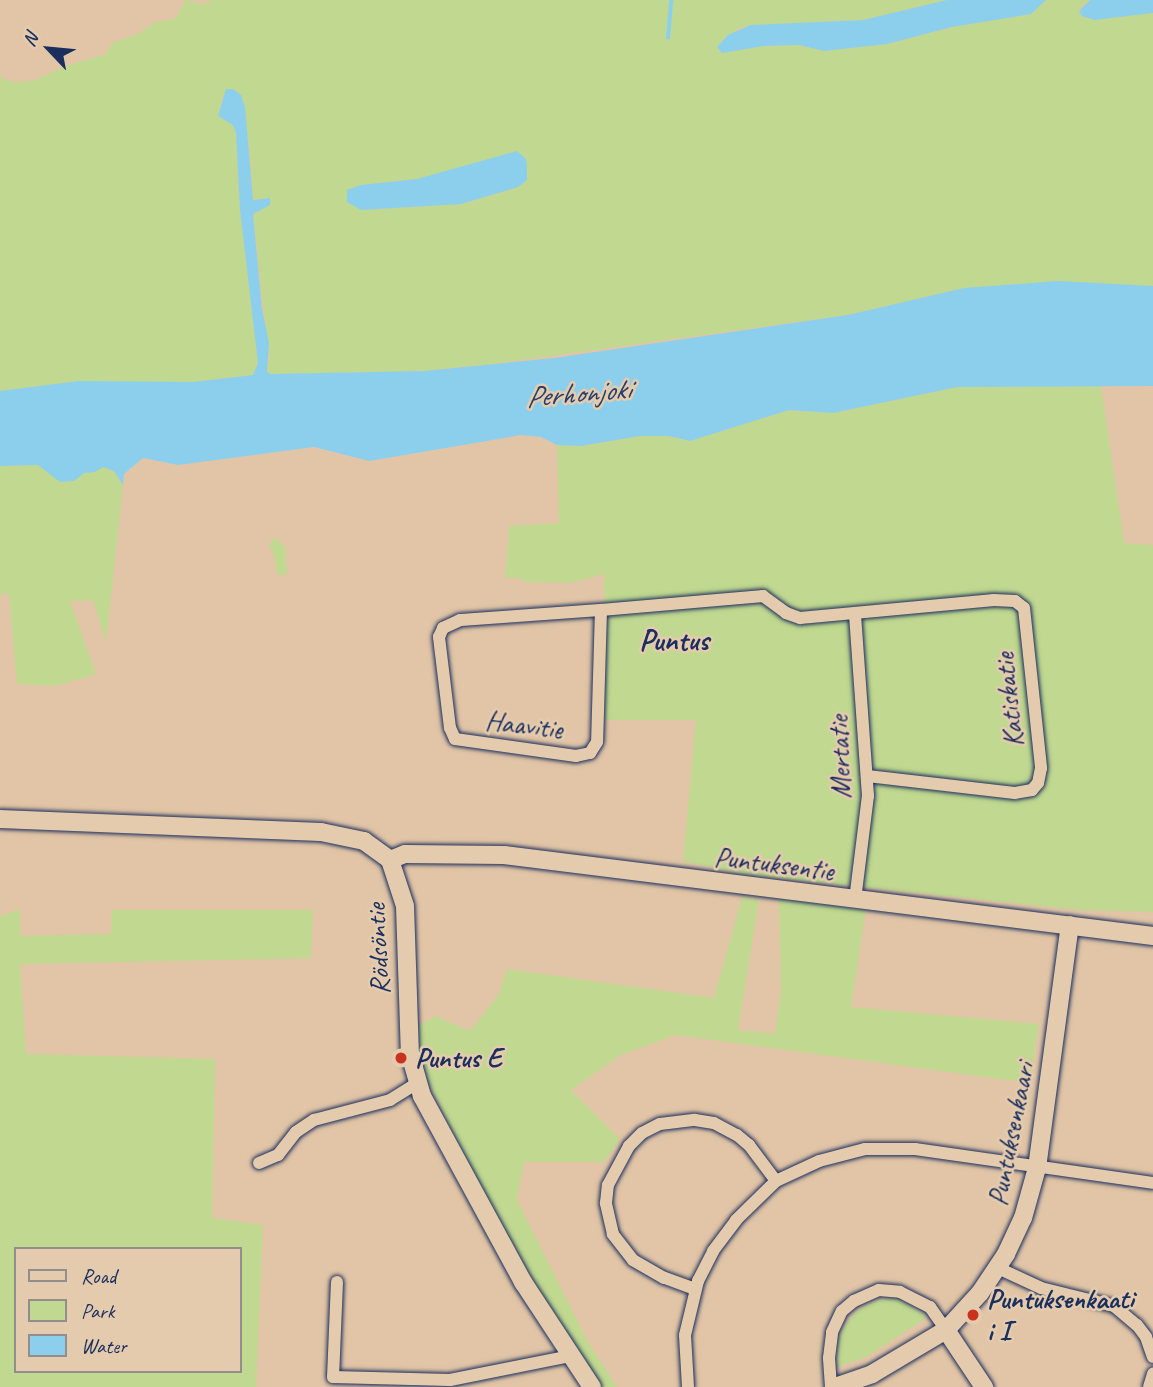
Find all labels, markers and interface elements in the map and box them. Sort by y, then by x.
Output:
north arrow [14,14,84,84]
text: N [17,29,43,50]
water label: Perhonjoki [524,370,632,416]
district label: Puntus [639,622,709,658]
street label: Katiskatie [987,651,1031,749]
street label: Haavitie [484,704,564,746]
street label: Mertatie [822,715,858,799]
street label: Puntuksentie [712,840,836,888]
street label: Rödsöntie [359,902,397,996]
place label: Puntus E [415,1041,502,1075]
marker: Puntus E [393,1050,409,1066]
street label: Puntuksenkaari [981,1060,1041,1208]
legend [14,1247,242,1373]
text: Road [81,1263,116,1289]
place label: Puntuksenkaati i I [987,1282,1134,1348]
text: Park [81,1298,114,1324]
marker: Puntuksenkaati i I [965,1307,981,1323]
text: Water [81,1333,127,1359]

